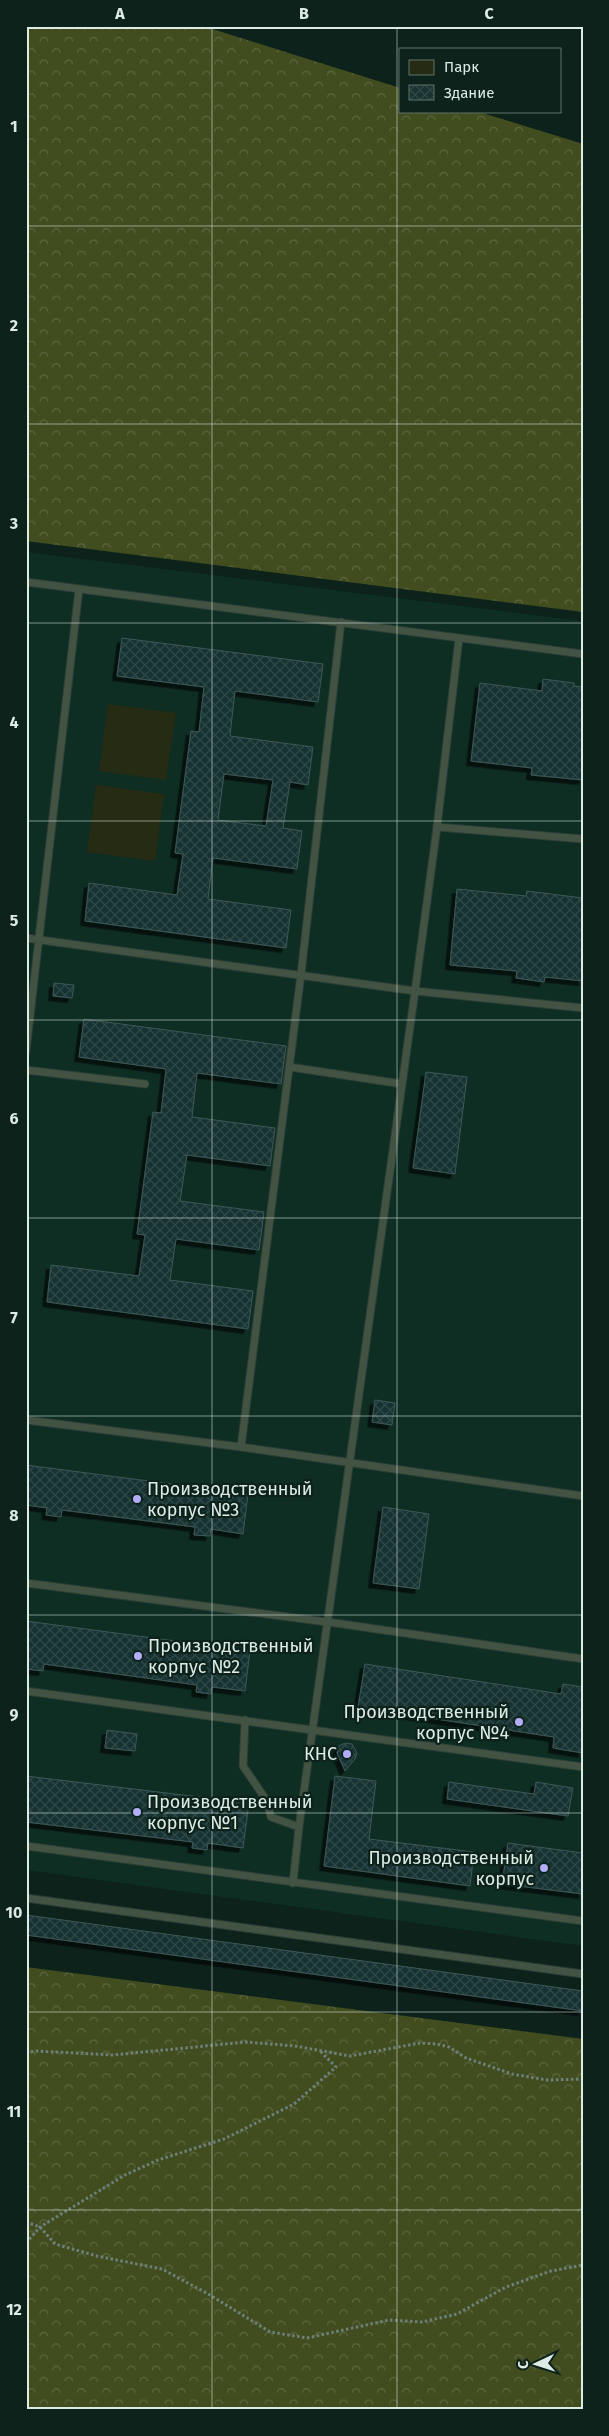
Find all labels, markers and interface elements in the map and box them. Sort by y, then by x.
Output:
text: A [114,4,125,23]
text: B [299,4,309,23]
text: C [484,4,494,23]
legend [399,48,562,112]
text: Парк [444,58,479,76]
text: Здание [444,84,494,102]
text: 1 [10,117,18,136]
text: 2 [10,316,18,335]
text: 3 [9,514,18,533]
text: 4 [9,713,19,732]
text: 5 [10,911,19,930]
text: 6 [9,1109,19,1128]
text: 7 [10,1308,18,1327]
place label: Производственный корпус №3 [147,1478,313,1521]
marker: Производственный корпус №3 [131,1493,143,1505]
text: 8 [9,1506,19,1525]
place label: Производственный корпус №2 [148,1635,314,1678]
marker: Производственный корпус №2 [132,1650,144,1662]
place label: Производственный корпус №4 [343,1701,509,1744]
text: 9 [10,1705,19,1724]
marker: Производственный корпус №4 [513,1716,525,1728]
place label: КНС [304,1743,337,1765]
marker: КНС [341,1748,353,1760]
place label: Производственный корпус №1 [147,1791,313,1834]
marker: Производственный корпус №1 [131,1806,143,1818]
place label: Производственный корпус [368,1847,534,1890]
marker: Производственный корпус [538,1862,550,1874]
text: 10 [6,1903,22,1922]
text: 11 [7,2102,21,2121]
text: 12 [6,2300,22,2319]
north arrow [512,2338,562,2388]
text: С [515,2360,532,2369]

